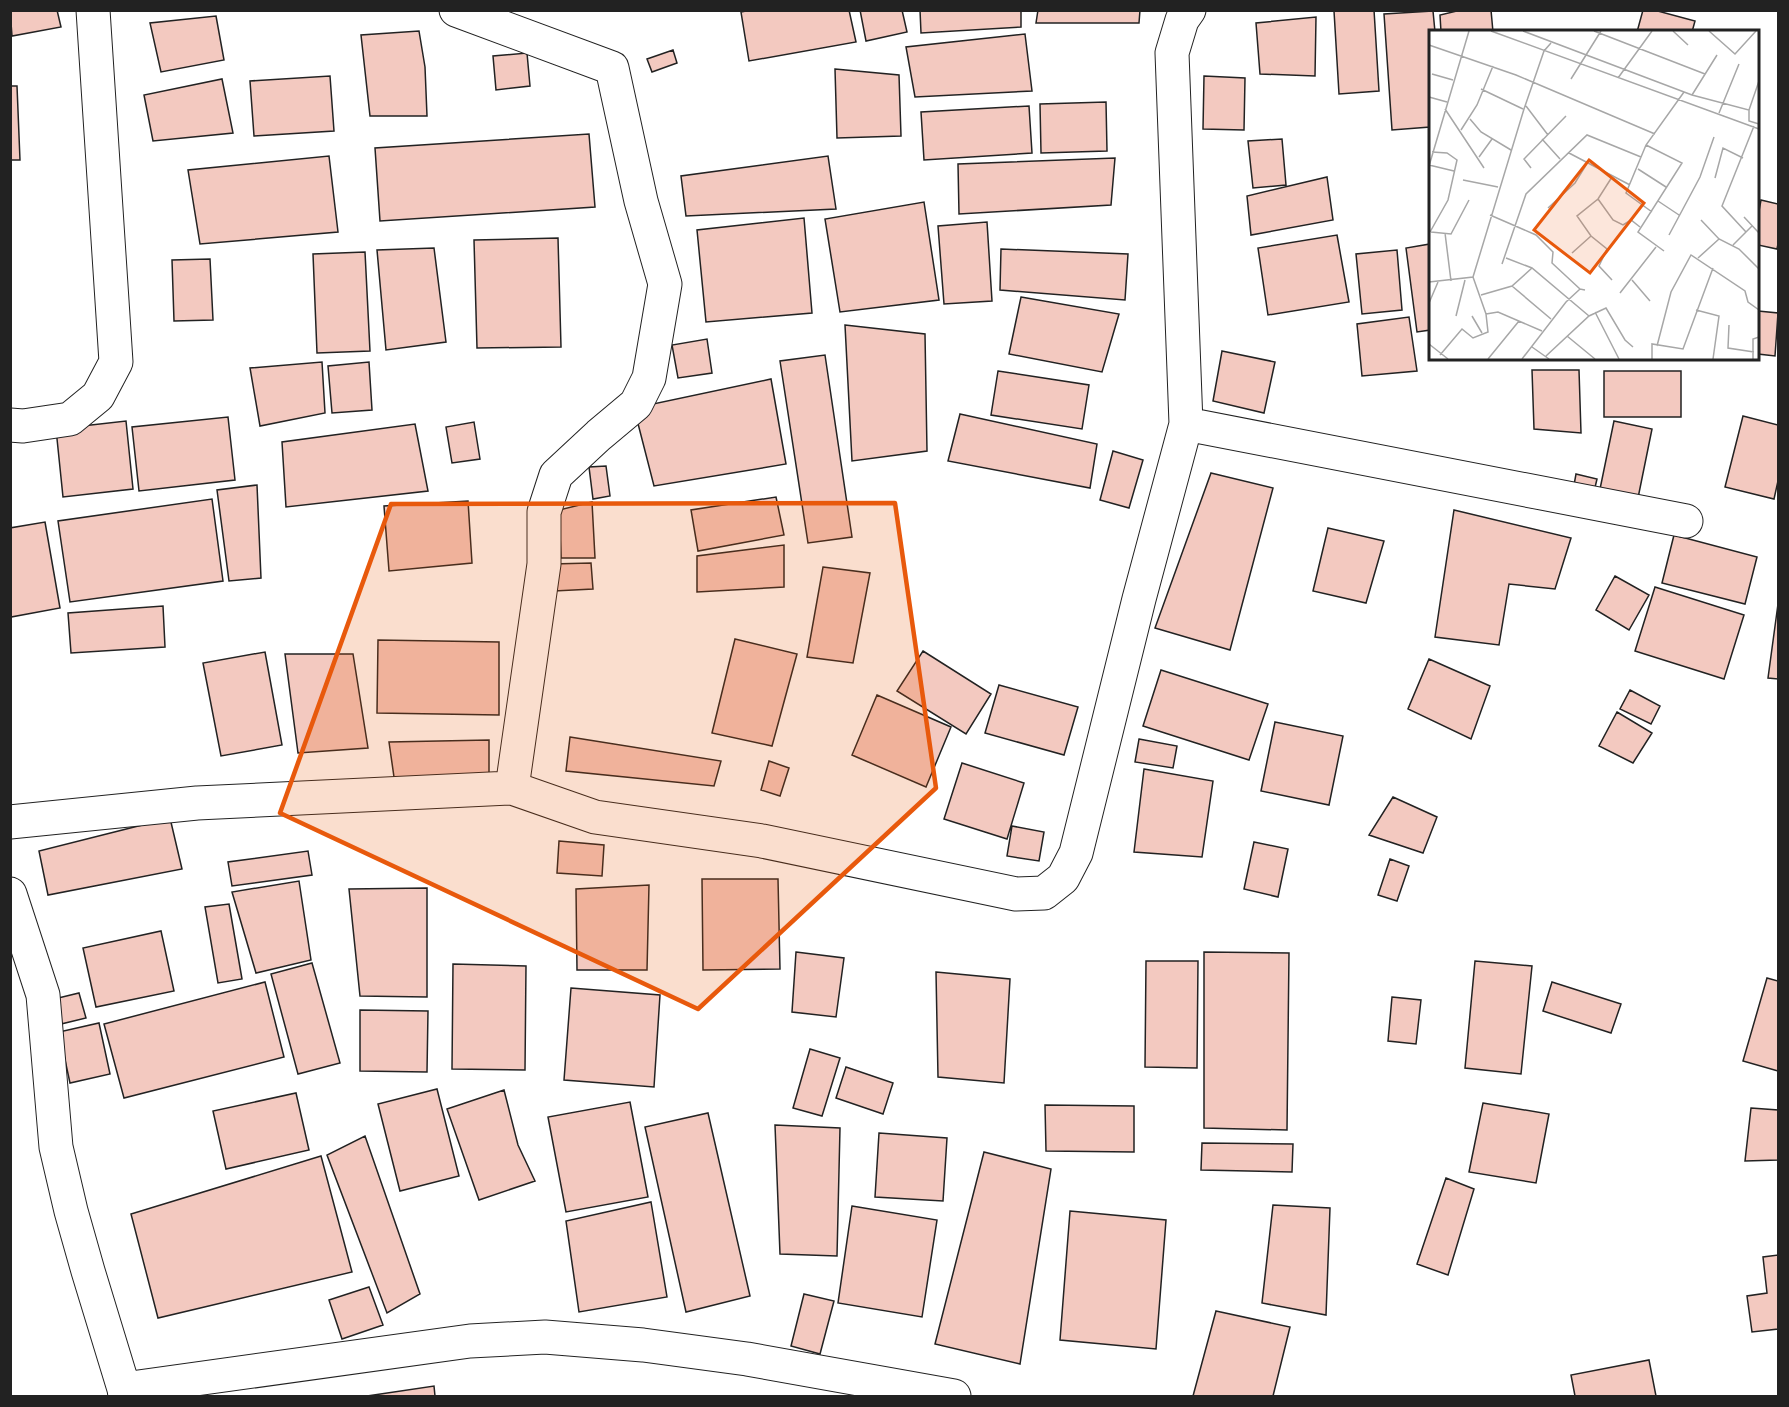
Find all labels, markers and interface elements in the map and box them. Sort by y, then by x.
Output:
inset map [1429,30,1759,360]

